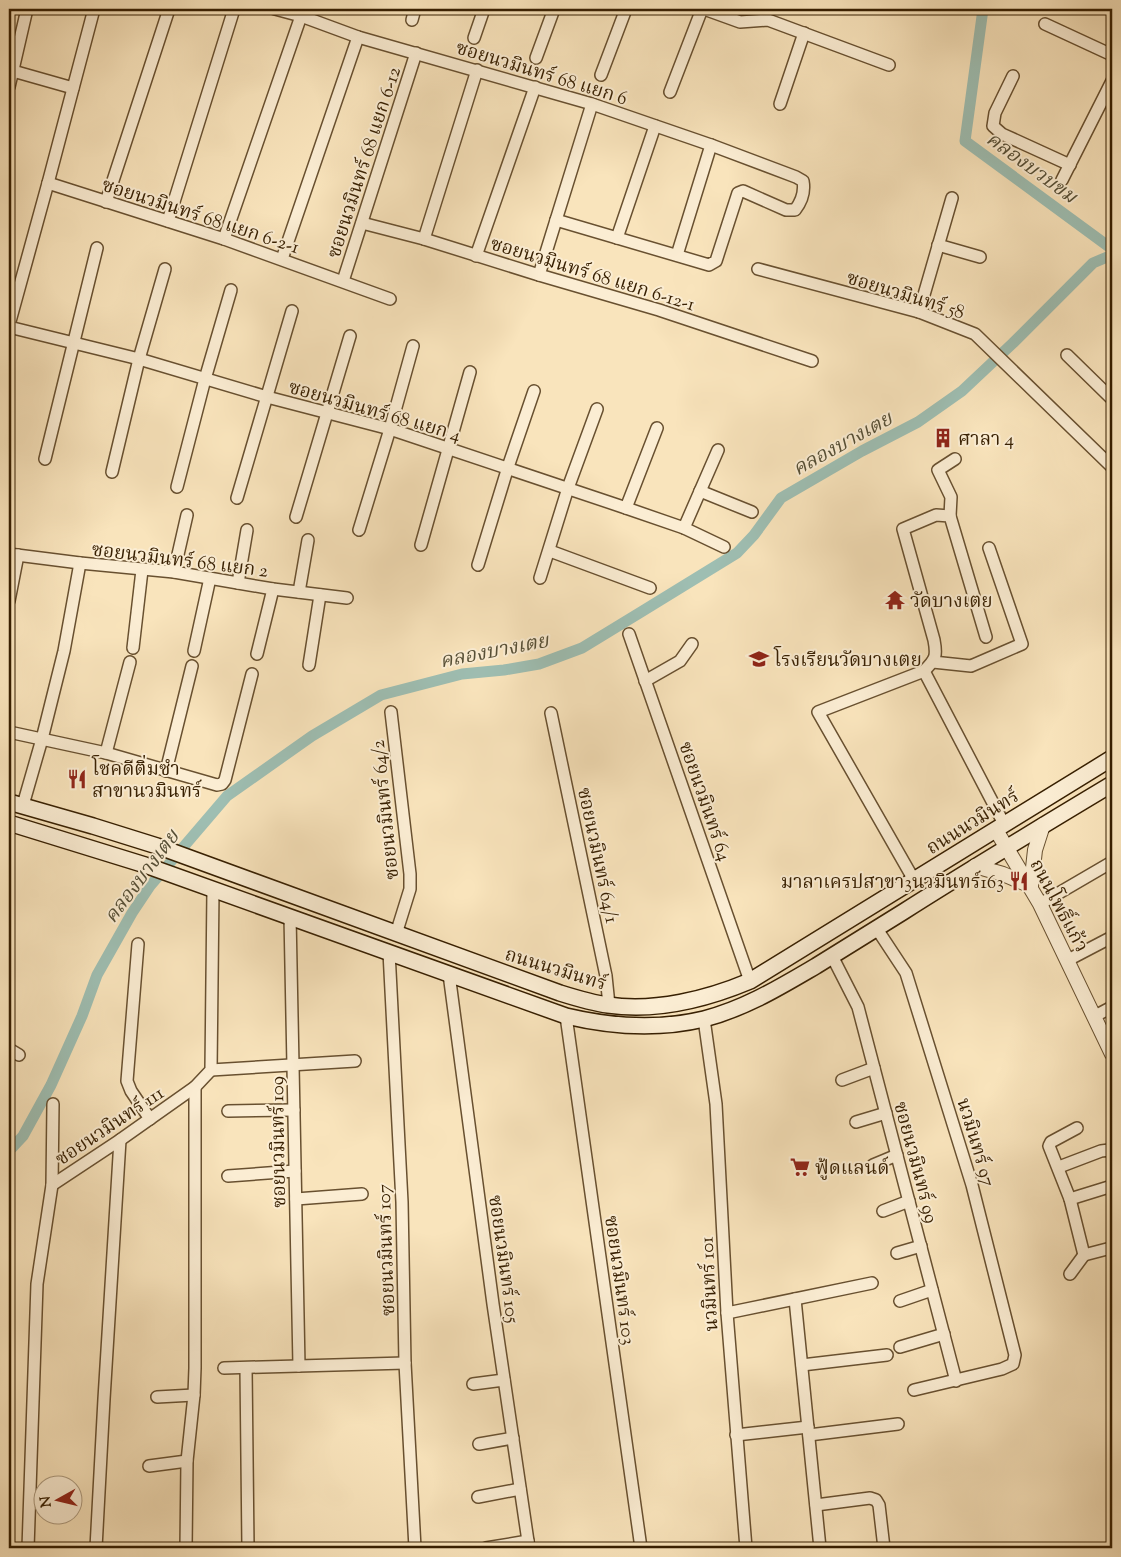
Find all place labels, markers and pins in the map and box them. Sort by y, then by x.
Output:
building icon: ศาลา 4 [932,427,954,449]
place label: ศาลา 4 [958,427,1015,454]
temple icon: วัดบางเตย [884,589,906,611]
place label: วัดบางเตย [910,589,993,616]
place label: โรงเรียนวัดบางเตย [773,645,922,675]
school or university icon: โรงเรียนวัดบางเตย [748,648,770,670]
place label: โชคดีติ่มซำ สาขานวมินทร์ [91,754,202,806]
restaurant icon: โชคดีติ่มซำ สาขานวมินทร์ [66,768,88,790]
place label: มาลาเครปสาขา3นวมินทร์163 [781,870,1004,897]
restaurant icon: มาลาเครปสาขา3นวมินทร์163 [1008,870,1030,892]
supermarket icon: ฟู้ดแลนด์ [789,1156,811,1178]
place label: ฟู้ดแลนด์ [815,1156,889,1183]

